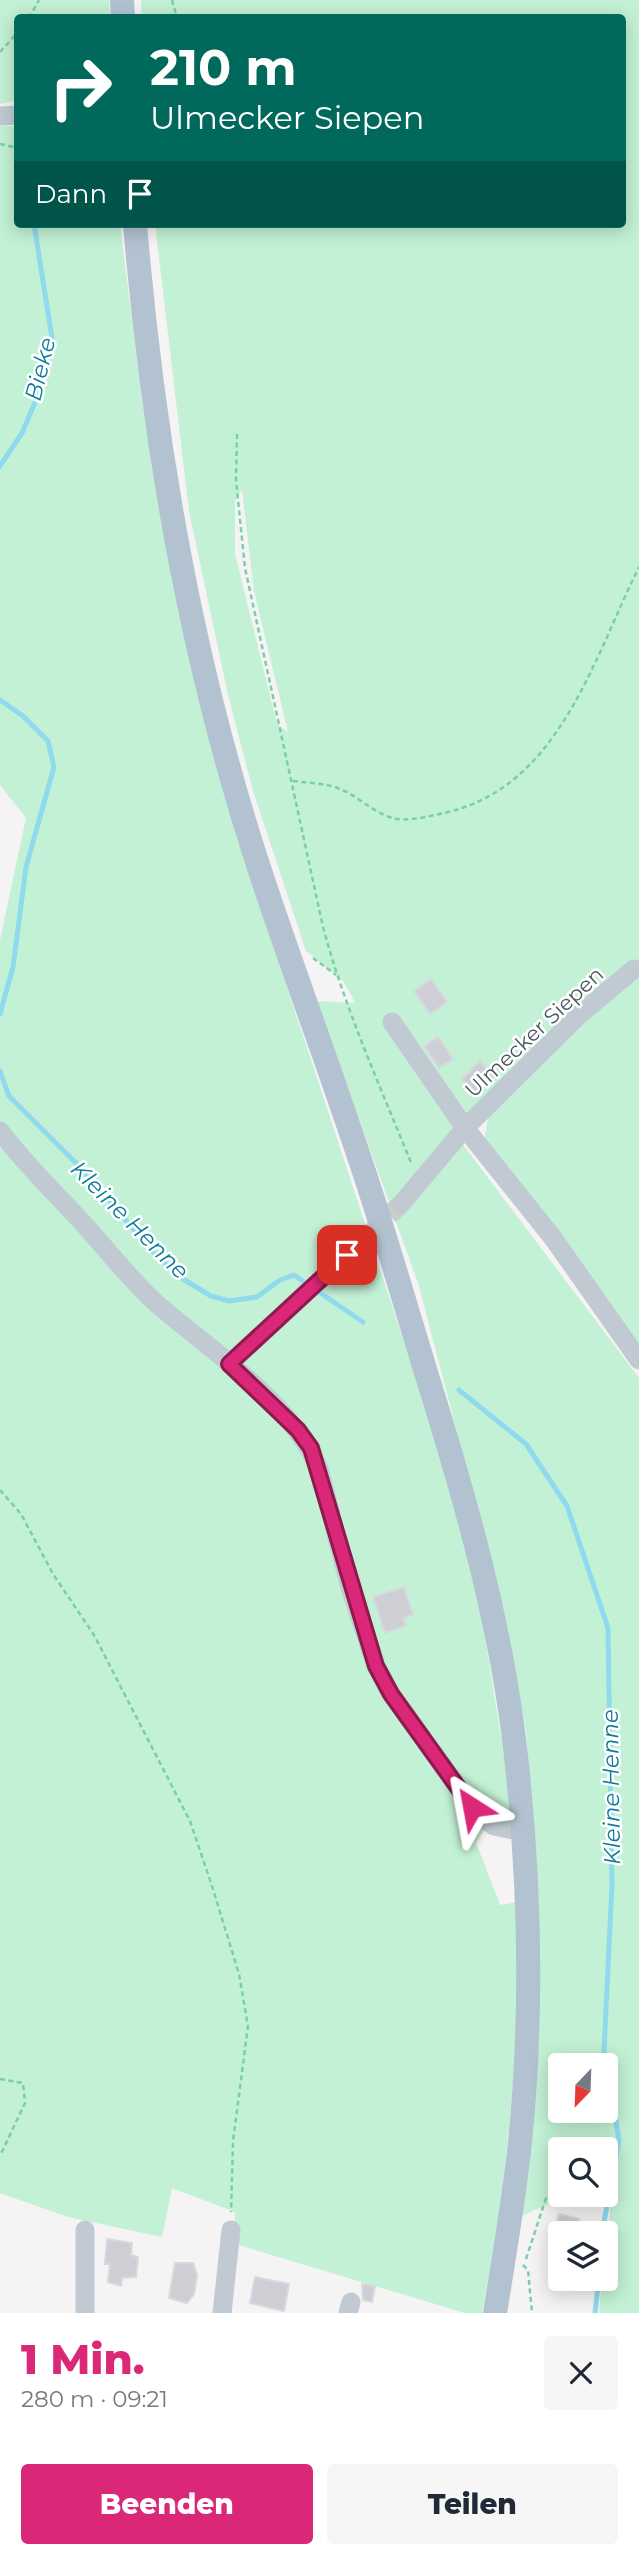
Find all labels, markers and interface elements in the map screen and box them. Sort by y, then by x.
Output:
text: 210 m [150,38,297,97]
icon: right [35,42,126,133]
text: Ulmecker Siepen [150,98,424,137]
icon: arrive [121,175,159,213]
text: Dann [35,178,107,210]
water label: Bieke [19,334,61,404]
street label: Ulmecker Siepen [460,961,608,1103]
water label: Kleine Henne [65,1155,195,1285]
pin [317,1225,377,1285]
icon: arrive [328,1236,366,1274]
water label: Kleine Henne [596,1709,626,1865]
position arrow [435,1770,509,1844]
north arrow [548,2053,618,2123]
map controls [548,2053,618,2291]
button: search [548,2137,618,2207]
button: layers [548,2221,618,2291]
text: 1 Min. [21,2333,145,2385]
button: close [544,2336,618,2410]
text: 280 m · 09:21 [21,2385,168,2413]
button: Beenden [21,2464,313,2544]
button: Teilen [327,2464,618,2544]

